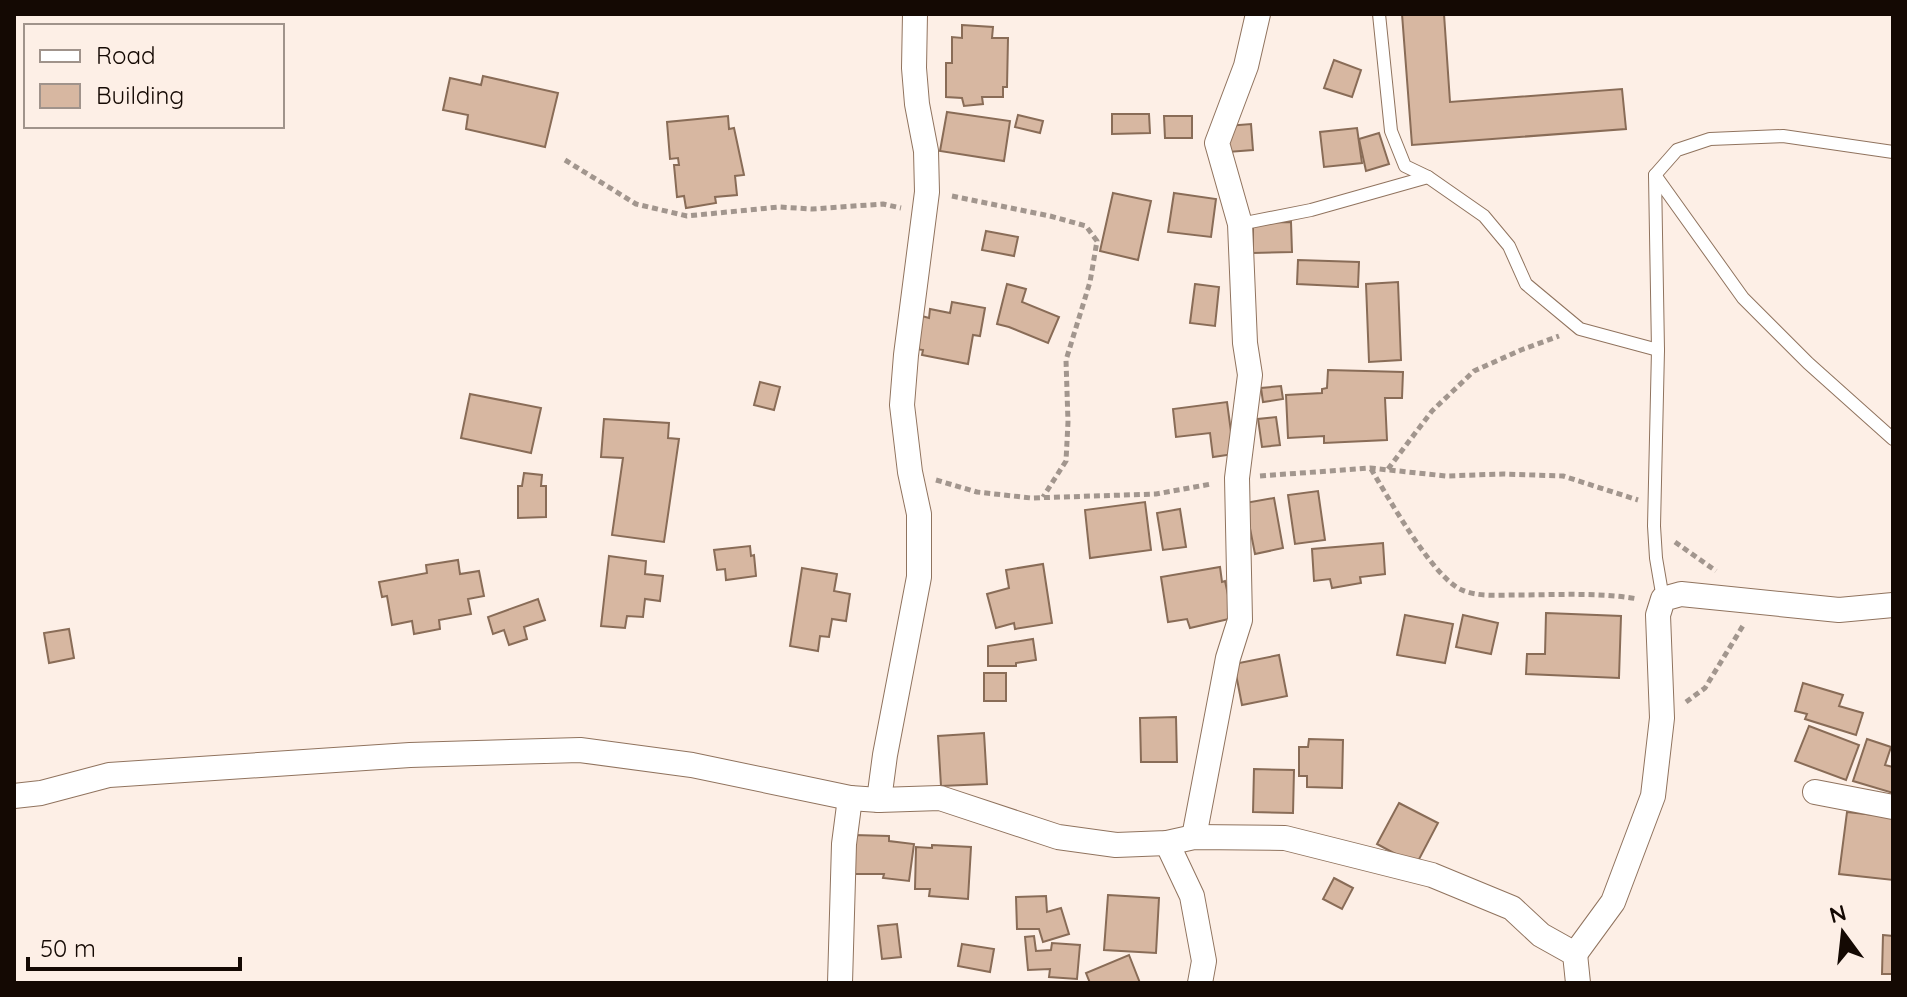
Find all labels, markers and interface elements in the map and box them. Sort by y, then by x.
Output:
legend [24,24,284,128]
text: Road [96,40,156,70]
text: Building [96,80,184,110]
north arrow [1803,893,1883,973]
text: N [1826,898,1849,929]
scale bar [28,921,240,971]
text: 50 m [40,933,96,963]

